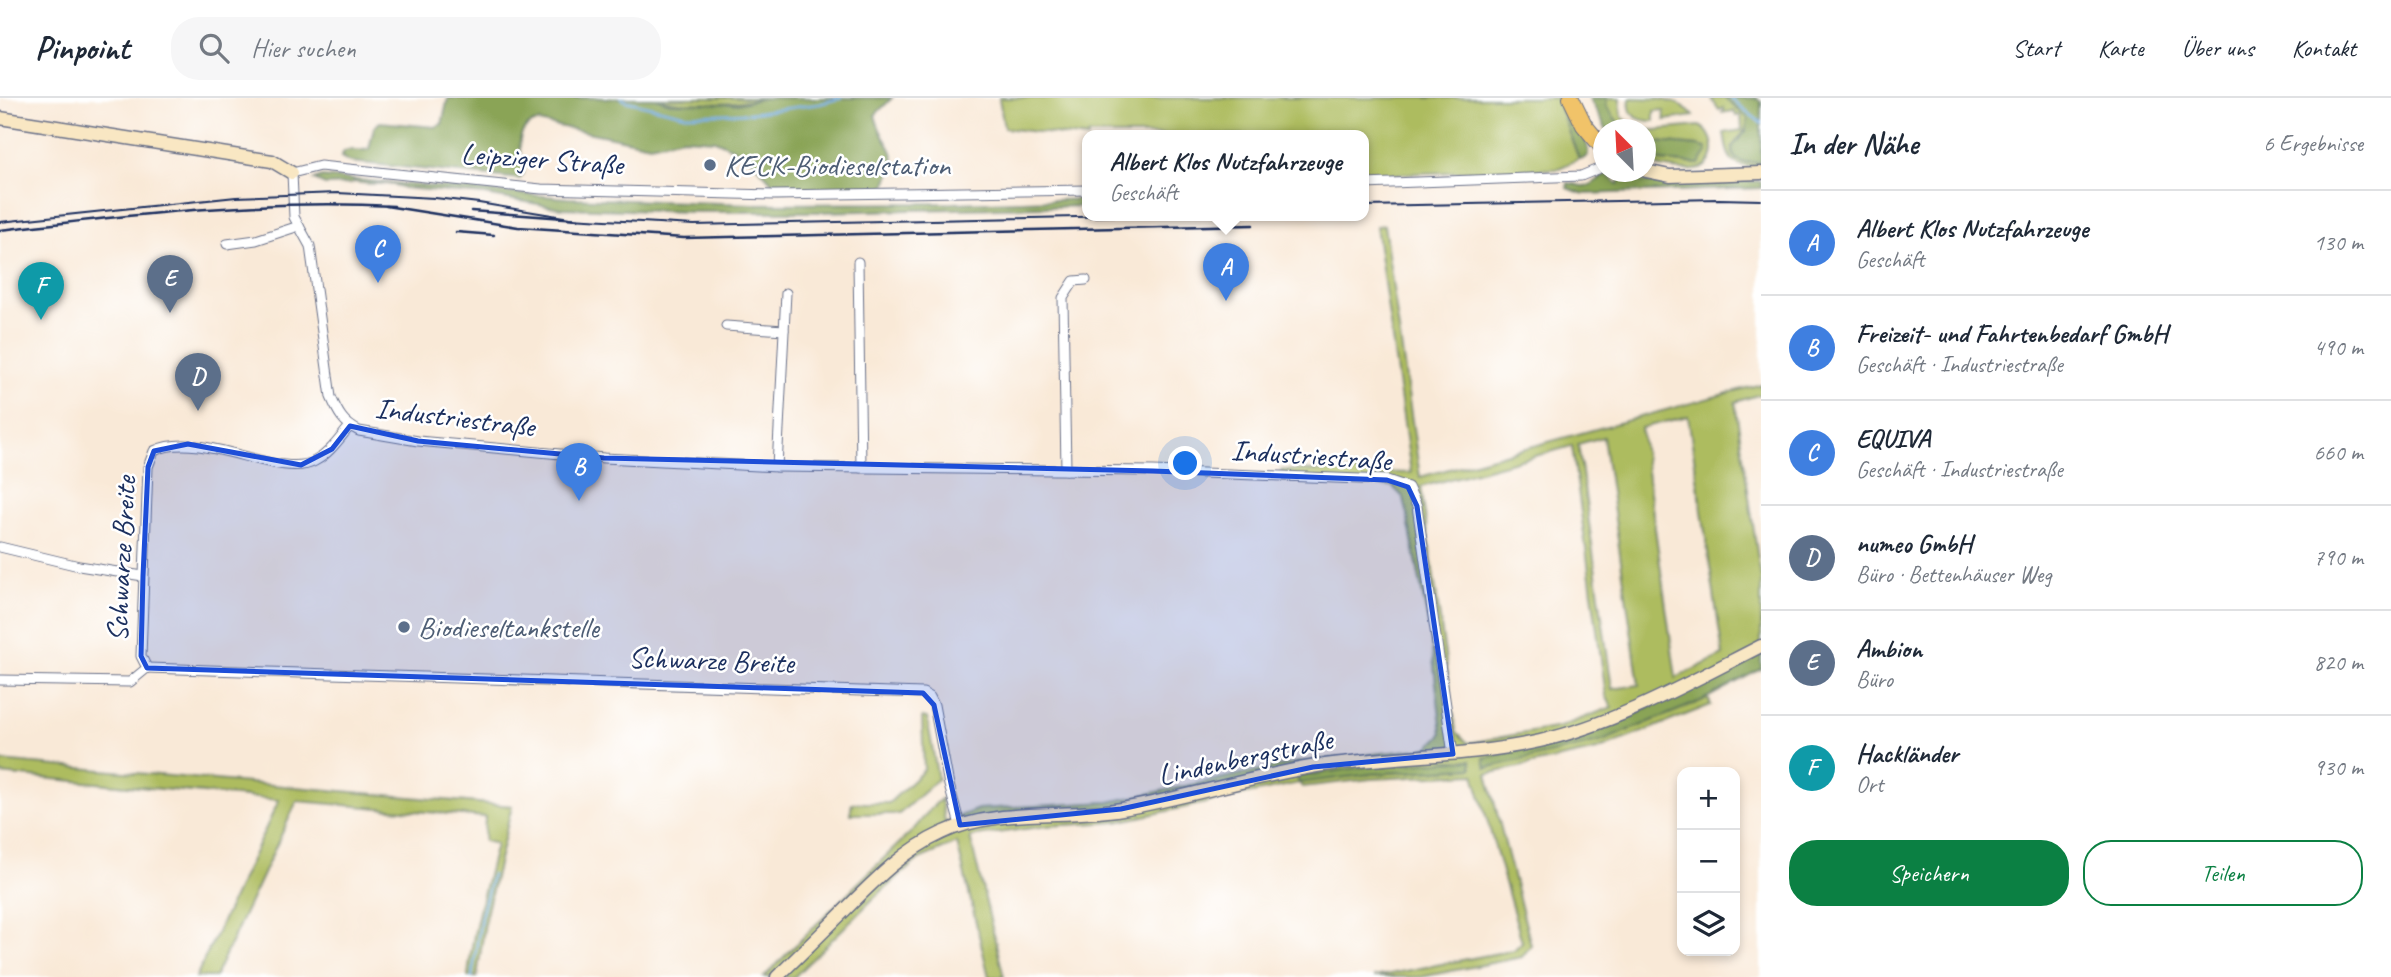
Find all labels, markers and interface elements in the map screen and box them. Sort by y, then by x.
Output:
search box [171,17,661,80]
text: Pinpoint [35,27,129,69]
icon: search [195,29,233,67]
text: Hier suchen [251,32,356,65]
text: Start [2013,33,2060,63]
text: Karte [2098,33,2144,63]
text: Über uns [2182,33,2254,63]
text: Kontakt [2292,33,2356,63]
north arrow [1593,119,1656,182]
text: In der Nähe [1789,125,1918,163]
text: 6 Ergebnisse [2263,129,2363,158]
popup [1082,130,1369,221]
street label: Leipziger Straße [460,134,626,184]
text: Albert Klos Nutzfahrzeuge [1109,145,1342,178]
place label: KECK-Biodieselstation [724,146,952,184]
marker: KECK-Biodieselstation [702,157,718,173]
text: Geschäft [1109,178,1178,207]
text: Albert Klos Nutzfahrzeuge [1856,212,2088,245]
pin: C [355,225,401,283]
text: A [1806,228,1818,257]
text: 130 m [2314,228,2363,257]
pin: A [1203,243,1249,301]
text: Geschäft [1856,245,1924,274]
pin: E [147,255,193,313]
pin: F [18,262,64,320]
text: Freizeit- und Fahrtenbedarf GmbH [1856,317,2167,350]
text: B [1806,333,1818,362]
text: 490 m [2314,333,2363,362]
text: Geschäft · Industriestraße [1856,350,2063,379]
pin: D [175,353,221,411]
street label: Industriestraße [373,388,539,446]
text: EQUIVA [1856,422,1930,455]
street label: Industriestraße [1230,430,1394,480]
text: C [1807,438,1817,467]
text: 660 m [2314,438,2363,467]
pin: B [556,443,602,501]
your location [1168,446,1202,480]
text: Geschäft · Industriestraße [1856,455,2063,484]
street label: Schwarze Breite [98,473,144,643]
text: numeo GmbH [1856,527,1972,560]
text: D [1805,543,1819,572]
text: 790 m [2314,543,2363,572]
text: Büro · Bettenhäuser Weg [1856,560,2051,589]
place label: Biodieseltankstelle [418,608,601,646]
marker: Biodieseltankstelle [396,619,412,635]
text: Ambion [1856,632,1922,665]
street label: Schwarze Breite [628,638,797,682]
text: E [1806,648,1818,677]
text: 820 m [2314,648,2363,677]
text: Büro [1856,665,1893,694]
street label: Lindenbergstraße [1154,720,1338,794]
text: Hackländer [1856,737,1958,770]
text: F [1807,753,1817,782]
text: 930 m [2314,753,2363,782]
map controls [1677,767,1740,956]
button: + [1677,767,1740,830]
text: Ort [1856,770,1883,799]
button: − [1677,830,1740,893]
button: Speichern [1789,840,2069,906]
button: Teilen [2083,840,2363,906]
button: layers [1677,893,1740,956]

